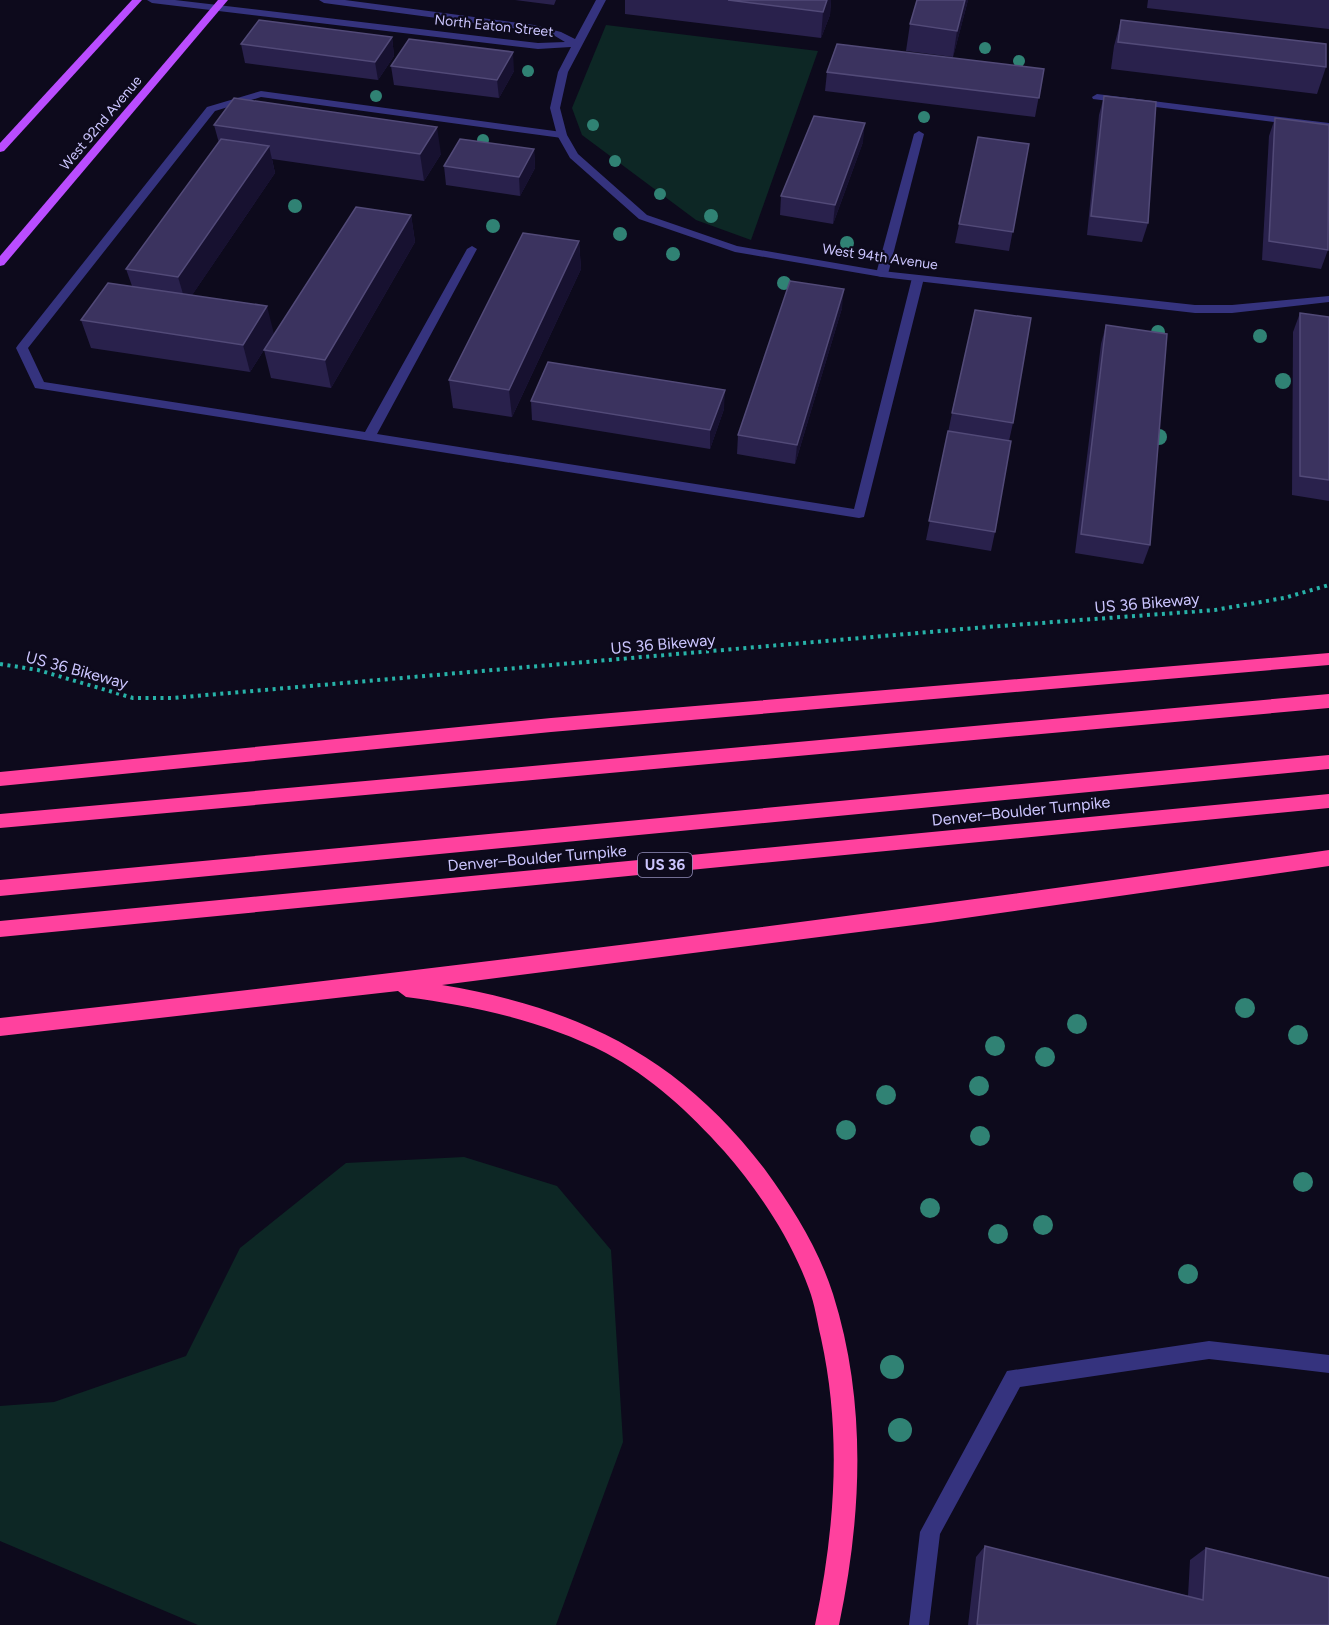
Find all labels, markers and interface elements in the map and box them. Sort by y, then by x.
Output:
street label: North Eaton Street [434,11,554,41]
street label: West 92nd Avenue [56,72,146,174]
street label: West 94th Avenue [821,240,939,274]
street label: US 36 Bikeway [1094,589,1201,617]
street label: US 36 Bikeway [610,630,717,658]
street label: US 36 Bikeway [24,647,131,693]
street label: Denver–Boulder Turnpike [931,792,1111,830]
street label: Denver–Boulder Turnpike [447,841,627,875]
road number: US 36 [638,853,692,877]

